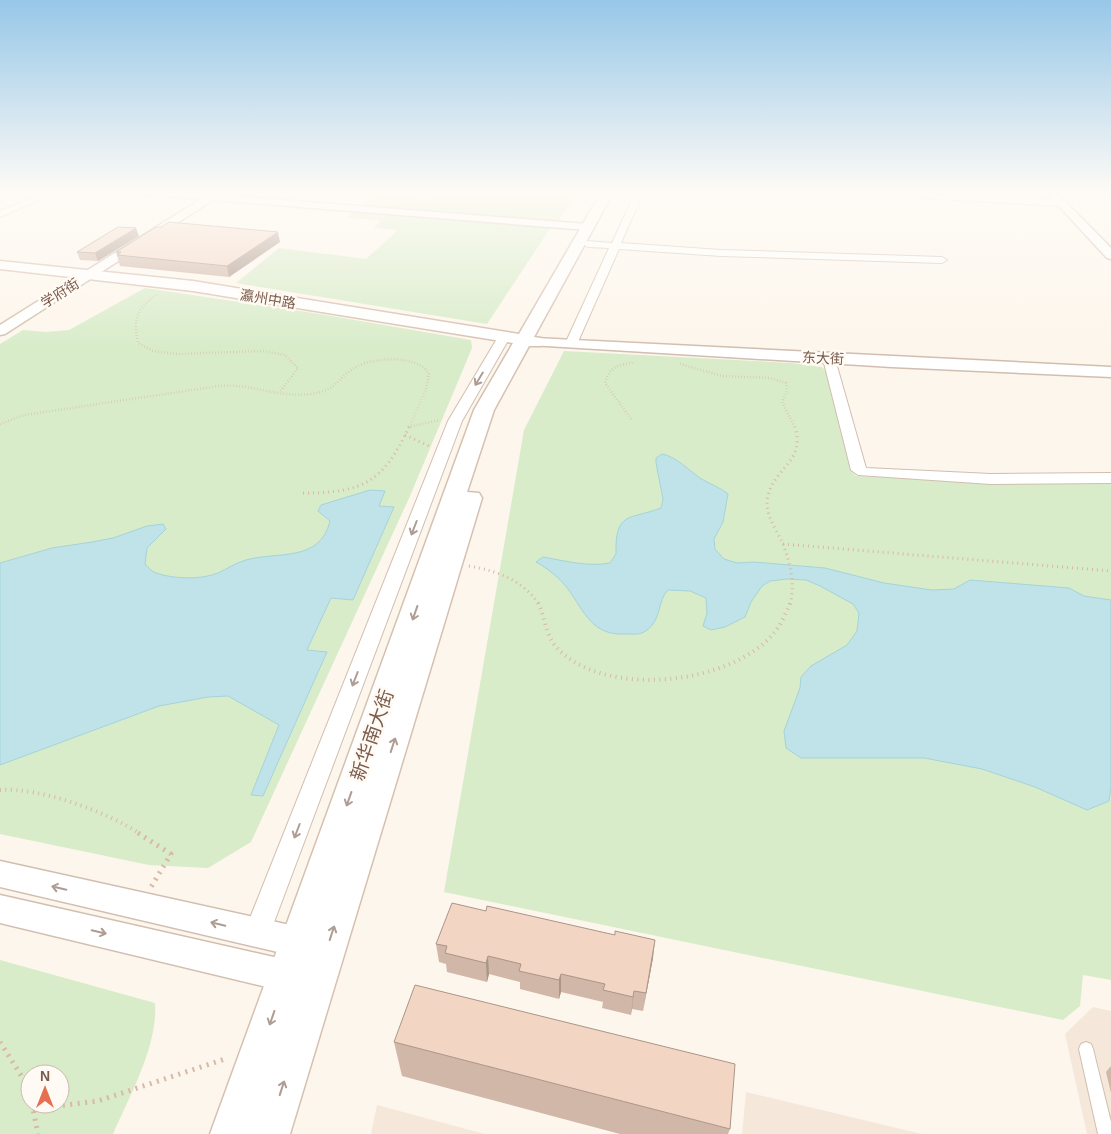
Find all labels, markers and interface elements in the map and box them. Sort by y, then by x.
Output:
street label: 学府街 [38,275,82,311]
street label: 瀛州中路 [239,287,297,311]
street label: 东大街 [802,349,844,367]
one-way arrow [473,372,483,386]
one-way arrow [408,520,417,535]
one-way arrow [409,604,419,620]
one-way arrow [350,671,359,686]
street label: 新华南大街 [347,687,397,783]
one-way arrow [388,737,398,753]
one-way arrow [344,791,353,806]
one-way arrow [292,823,301,838]
one-way arrow [52,883,68,892]
one-way arrow [210,919,226,928]
one-way arrow [328,925,338,941]
one-way arrow [90,928,106,937]
one-way arrow [267,1010,276,1026]
north arrow [20,1064,70,1114]
text: N [40,1068,50,1084]
one-way arrow [278,1080,288,1096]

